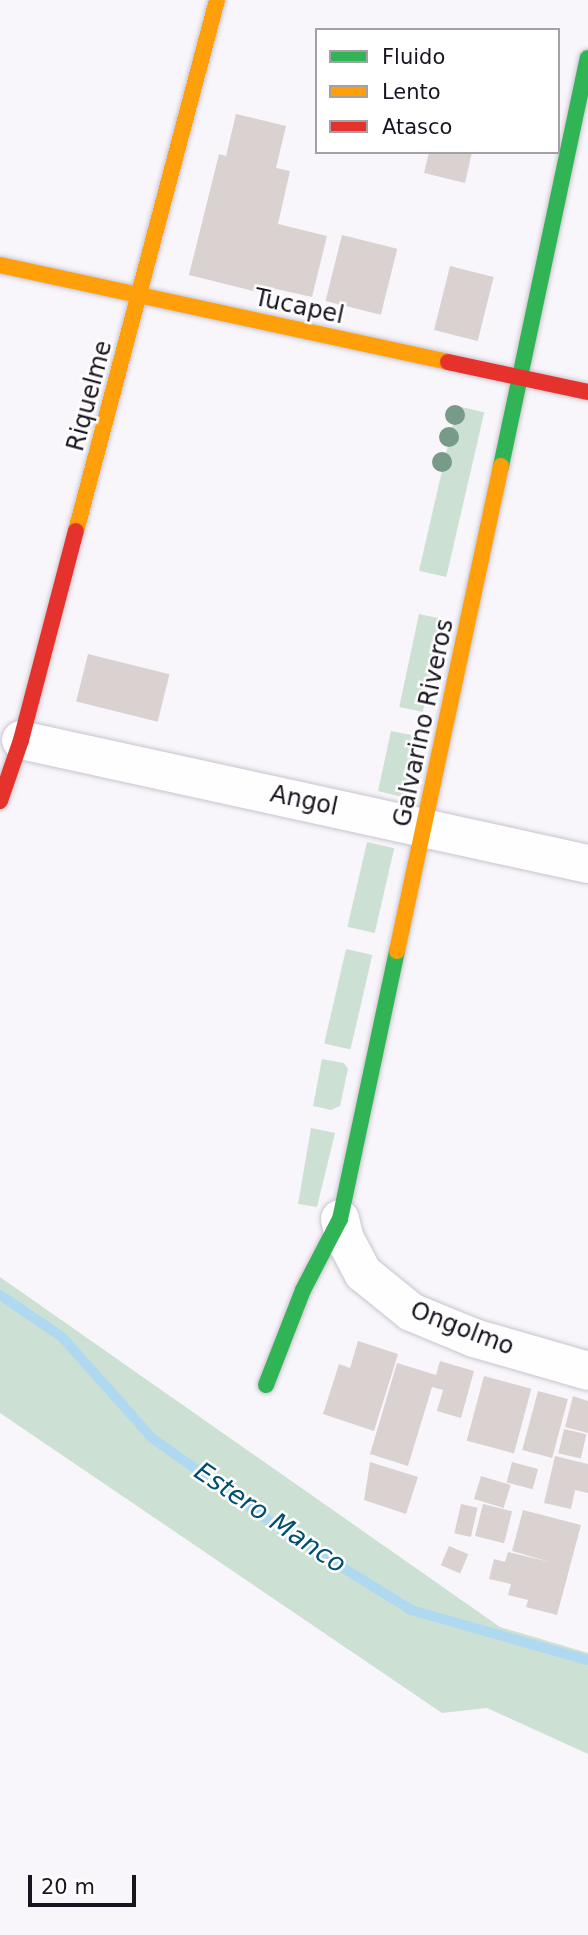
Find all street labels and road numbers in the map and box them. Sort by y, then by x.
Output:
street label: Tucapel [252,283,346,331]
street label: Riquelme [61,338,119,454]
street label: Galvarino Riveros [388,616,460,830]
street label: Angol [268,780,340,822]
street label: Ongolmo [406,1296,518,1362]

